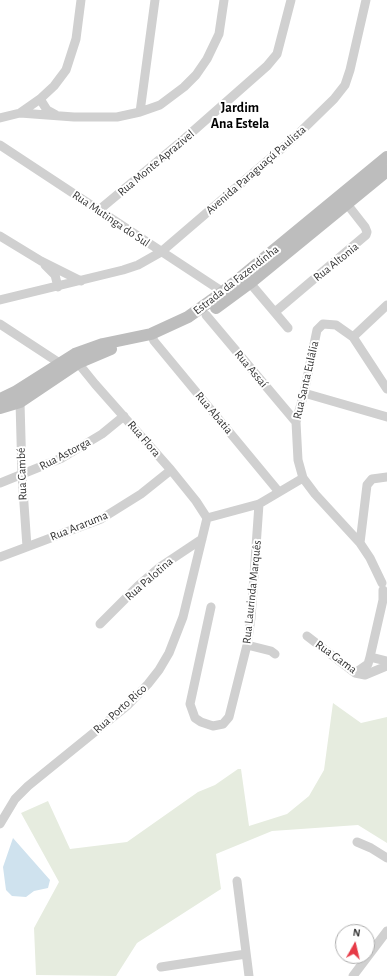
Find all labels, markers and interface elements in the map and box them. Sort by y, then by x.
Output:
district label: Jardim Ana Estela [211,100,269,132]
street label: Avenida Paraguaçú Paulista [203,123,309,217]
street label: Rua Monte Aprazivel [115,127,197,199]
street label: Rua Mutinga do Sul [70,188,152,250]
street label: Rua Altonia [310,239,362,285]
street label: Estrada da Fazendinha [190,242,282,318]
street label: Rua Santa Eulâlia [290,339,322,421]
street label: Rua Assaí [231,347,271,391]
street label: Rua Abatia [192,389,236,437]
street label: Rua Flora [124,418,164,460]
street label: Rua Astorga [37,435,93,473]
street label: Rua Cambé [14,447,30,501]
street label: Rua Araruma [48,508,110,544]
street label: Rua Laurinda Marquês [239,539,265,645]
street label: Rua Palotina [122,554,176,604]
street label: Rua Gama [312,637,360,677]
street label: Rua Porto Rico [90,681,150,737]
north arrow [335,924,375,964]
text: N [352,927,361,939]

